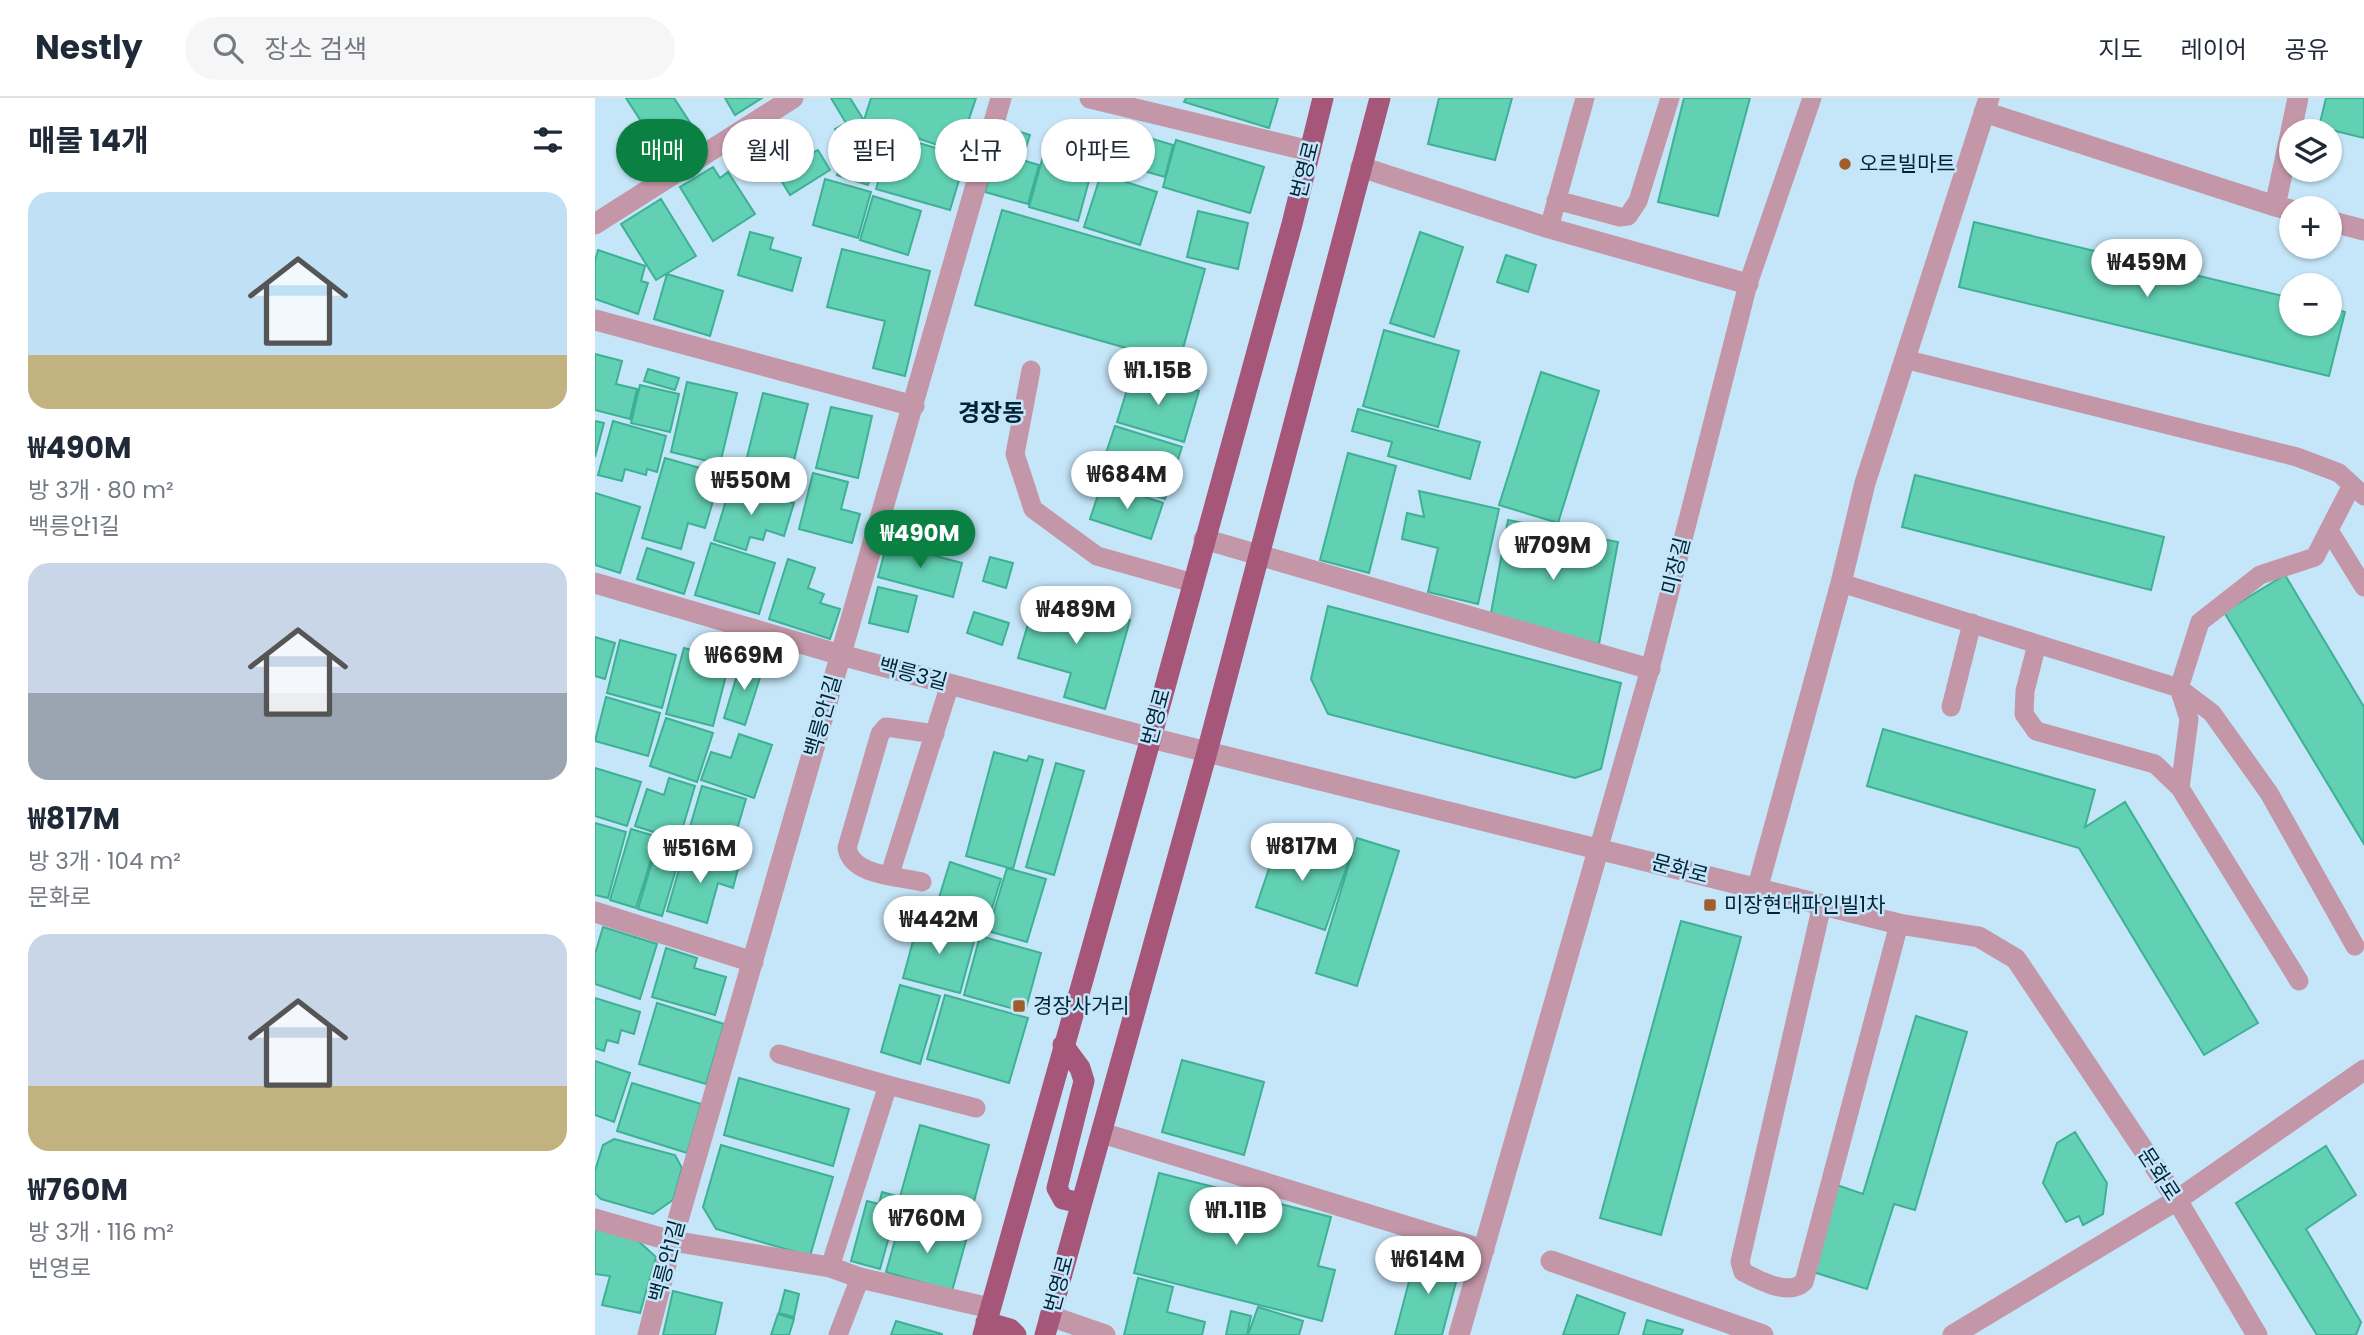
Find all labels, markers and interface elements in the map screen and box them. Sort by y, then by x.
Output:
search box [185,17,675,80]
text: Nestly [35,24,143,71]
icon: search [209,29,247,67]
text: 장소 검색 [265,31,367,67]
text: 지도 [2098,33,2143,66]
text: 레이어 [2181,33,2247,66]
text: 공유 [2285,33,2329,66]
text: 매물 14개 [28,119,149,162]
chip: 매매 [616,119,708,182]
chip: 월세 [722,119,814,182]
chip: 필터 [828,119,921,182]
chip: 신규 [935,119,1027,182]
chip: 아파트 [1041,119,1155,182]
map controls [2279,119,2342,336]
button: layers [2279,119,2342,182]
icon: filters [529,121,567,159]
street label: 번영로 [1283,138,1326,202]
place label: 오르빌마트 [1859,149,1956,178]
marker: 오르빌마트 [1837,156,1853,172]
button: + [2279,196,2342,259]
icon: home [235,238,361,364]
pin: ₩459M [2098,240,2196,299]
text: ₩459M [2107,246,2187,278]
button: − [2279,273,2342,336]
pin: ₩1.15B [1101,348,1215,407]
text: ₩1.15B [1124,354,1192,386]
district label: 경장동 [958,396,1024,429]
text: ₩490M [28,426,132,469]
pin: ₩684M [1078,452,1176,511]
pin: ₩550M [702,458,800,517]
text: ₩684M [1087,458,1167,490]
text: ₩550M [711,464,791,496]
text: 방 3개 · 80 m² [28,474,174,506]
text: 백릉안1길 [28,510,120,542]
pin: ₩490M [871,510,969,570]
text: ₩490M [880,517,960,549]
pin: ₩709M [1504,522,1602,582]
text: ₩709M [1515,529,1591,561]
street label: 미장길 [1654,534,1697,598]
pin: ₩489M [1027,587,1125,646]
text: ₩489M [1036,593,1116,625]
icon: home [235,609,361,735]
pin: ₩669M [695,632,793,692]
text: ₩669M [705,639,783,671]
street label: 백릉3길 [875,650,951,697]
street label: 백릉안1길 [797,671,848,760]
street label: 번영로 [1134,685,1177,749]
text: ₩817M [28,797,120,840]
pin: ₩817M [1253,824,1351,883]
pin: ₩516M [651,826,749,885]
text: ₩817M [1267,830,1337,862]
text: ₩516M [664,832,736,864]
text: 방 3개 · 104 m² [28,845,181,877]
street label: 문화로 [1648,847,1712,890]
text: 문화로 [28,881,91,913]
place label: 미장현대파인빌1차 [1724,890,1885,919]
pin: ₩442M [890,896,988,956]
marker: 미장현대파인빌1차 [1702,897,1718,913]
text: ₩442M [900,903,978,935]
icon: home [235,980,361,1106]
place label: 경장사거리 [1033,991,1130,1020]
marker: 경장사거리 [1011,998,1027,1014]
street label: 문화로 [2131,1142,2187,1206]
text: ₩760M [28,1168,128,1211]
pin: ₩1.11B [1179,1188,1293,1247]
text: ₩1.11B [1205,1194,1267,1226]
pin: ₩760M [878,1196,976,1255]
text: ₩760M [889,1202,965,1234]
text: 방 3개 · 116 m² [28,1216,174,1248]
street label: 백릉안1길 [642,1217,691,1305]
pin: ₩614M [1379,1236,1477,1296]
text: ₩614M [1391,1243,1465,1275]
text: 번영로 [28,1252,91,1284]
street label: 번영로 [1037,1252,1080,1316]

